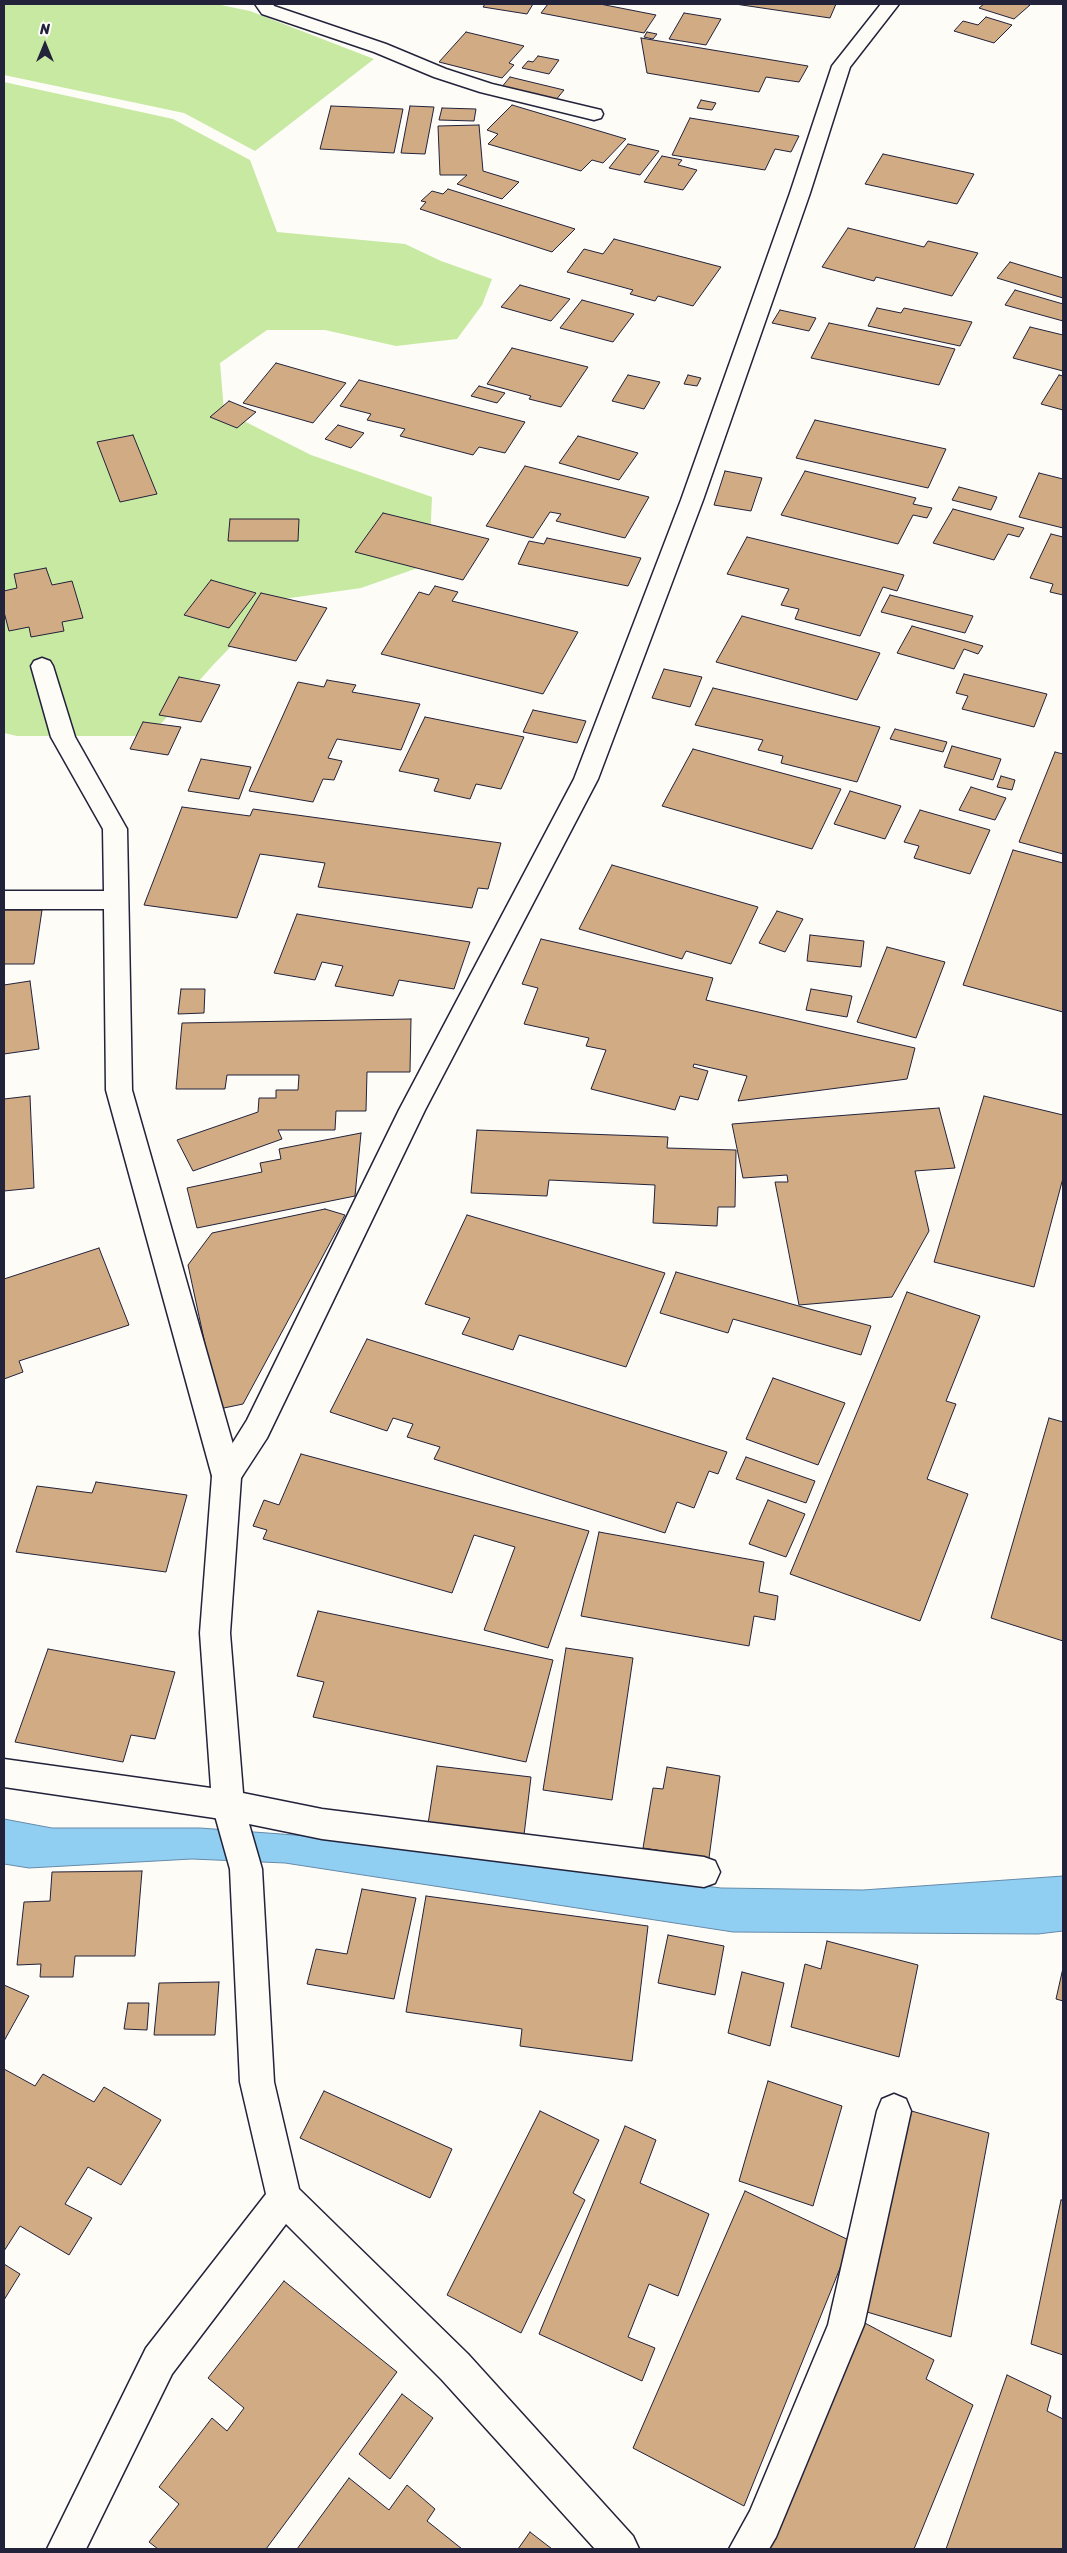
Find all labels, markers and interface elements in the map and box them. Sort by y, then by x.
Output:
text: N [40,17,50,42]
north arrow [20,20,70,70]

